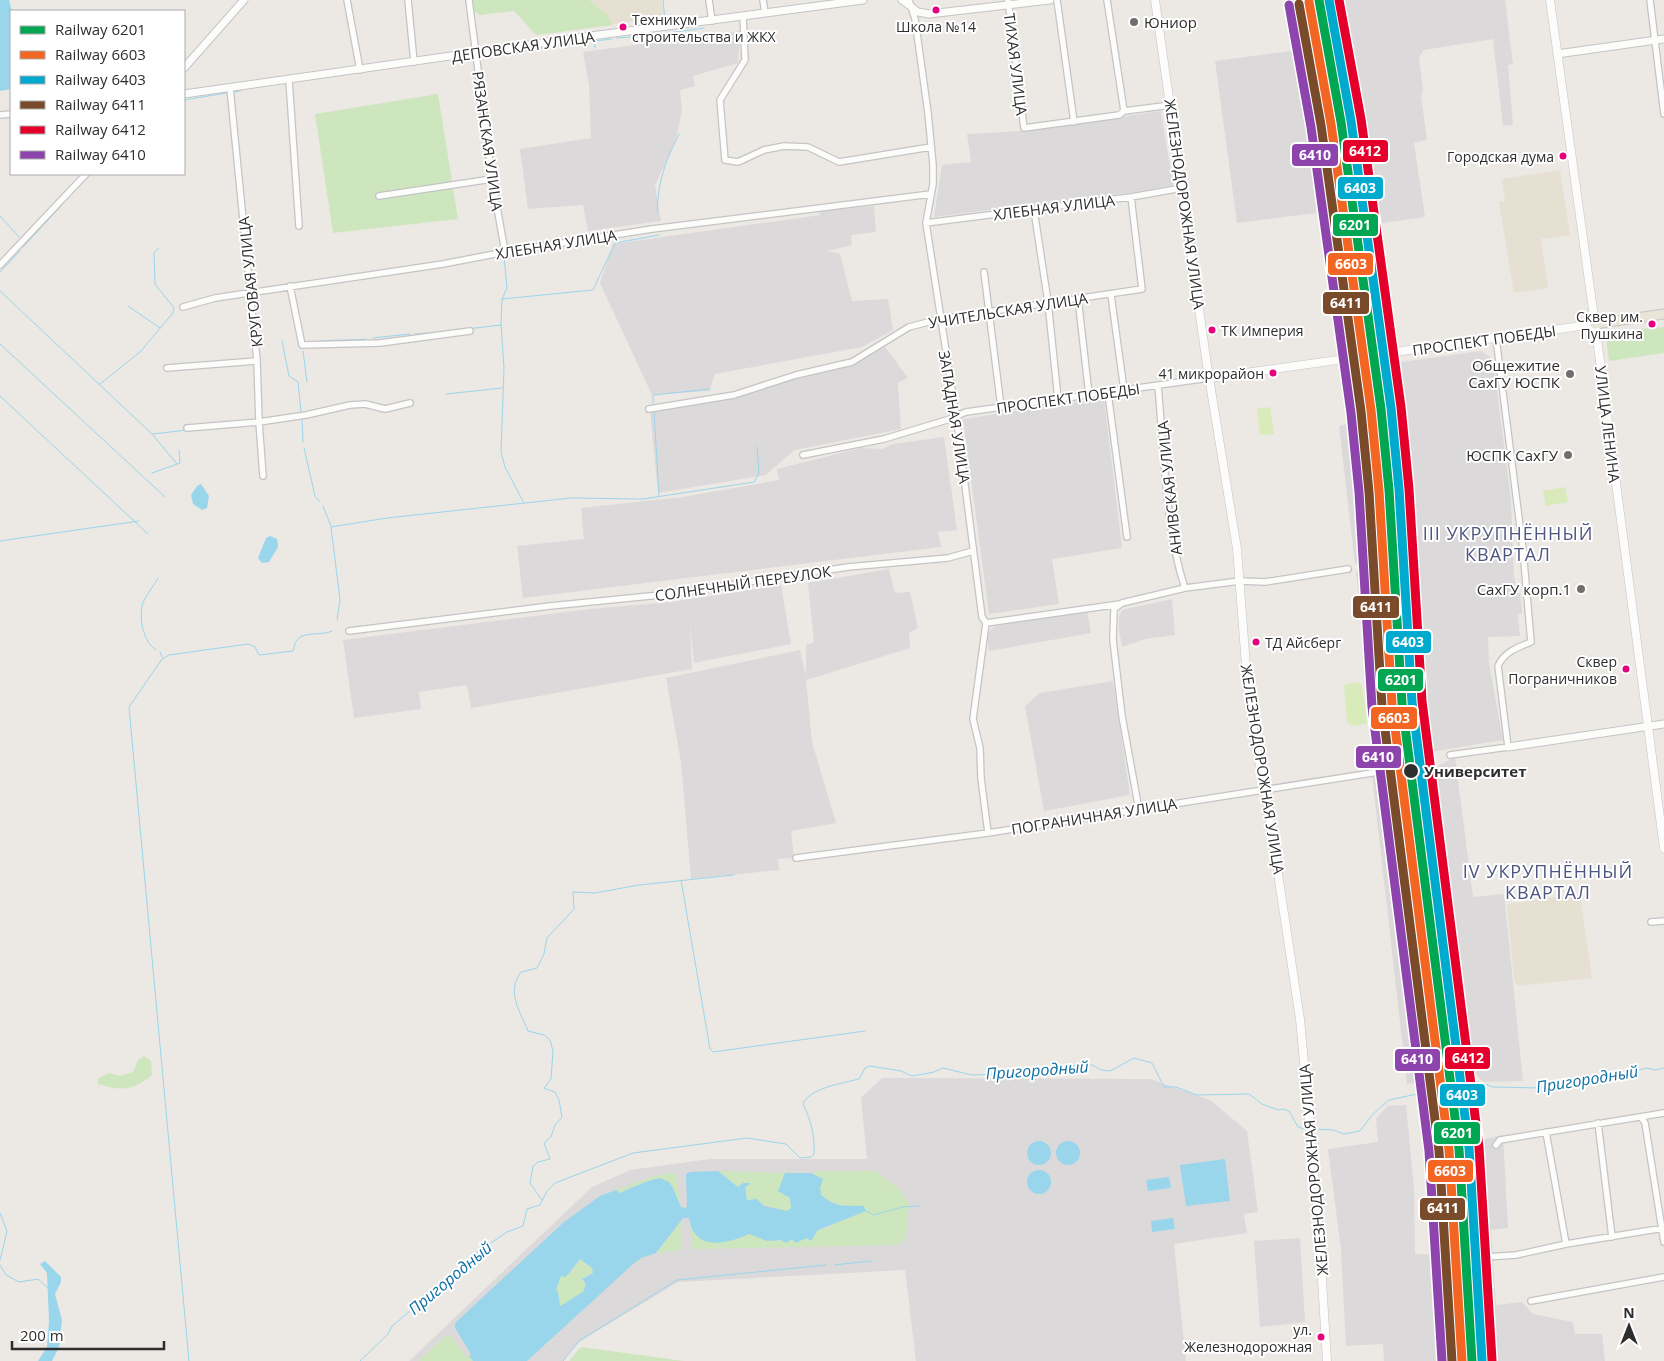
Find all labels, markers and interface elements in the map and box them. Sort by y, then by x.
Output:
marker: Школа №14 [931,5,941,15]
legend [10,10,185,175]
place label: Техникум строительства и ЖКХ [632,10,777,46]
street label: ТИХАЯ УЛИЦА [1000,12,1032,117]
place label: Юниор [1144,12,1197,32]
marker: Юниор [1128,16,1140,28]
place label: Школа №14 [896,17,976,36]
text: Railway 6201 [55,19,146,39]
marker: Техникум строительства и ЖКХ [618,22,628,32]
street label: ДЕПОВСКАЯ УЛИЦА [450,26,596,66]
text: Railway 6603 [55,44,146,64]
text: Railway 6403 [55,69,146,89]
street label: РЯЗАНСКАЯ УЛИЦА [468,70,508,213]
text: Railway 6411 [55,94,146,114]
street label: ЖЕЛЕЗНОДОРОЖНАЯ УЛИЦА [1160,98,1210,311]
text: Railway 6412 [55,119,146,139]
line badge: 6412 [1342,139,1389,163]
text: 6412 [1349,141,1381,160]
line badge: 6410 [1291,143,1339,167]
text: Railway 6410 [55,144,146,164]
text: 6410 [1299,145,1331,164]
place label: Городская дума [1447,147,1554,166]
marker: Городская дума [1558,151,1568,161]
line badge: 6403 [1337,176,1384,200]
text: 6403 [1344,178,1376,197]
street label: ХЛЕБНАЯ УЛИЦА [992,190,1116,224]
line badge: 6201 [1332,213,1379,237]
street label: КРУГОВАЯ УЛИЦА [233,215,267,348]
text: 6201 [1339,215,1371,234]
street label: ХЛЕБНАЯ УЛИЦА [494,224,619,263]
line badge: 6603 [1327,252,1374,276]
text: 6603 [1335,254,1367,273]
street label: УЧИТЕЛЬСКАЯ УЛИЦА [927,287,1090,332]
line badge: 6411 [1322,291,1370,315]
text: 6411 [1330,293,1362,312]
place label: Сквер им. Пушкина [1576,307,1643,343]
marker: Сквер им. Пушкина [1647,319,1657,329]
street label: ПРОСПЕКТ ПОБЕДЫ [1411,320,1557,360]
place label: ТК Империя [1221,321,1304,340]
marker: ТК Империя [1207,325,1217,335]
street label: ЗАПАДНАЯ УЛИЦА [935,349,975,486]
place label: Общежитие СахГУ ЮСПК [1468,355,1561,392]
place label: 41 микрорайон [1158,364,1264,383]
street label: УЛИЦА ЛЕНИНА [1591,364,1625,484]
marker: 41 микрорайон [1268,368,1278,378]
marker: Общежитие СахГУ ЮСПК [1564,368,1576,380]
street label: ПРОСПЕКТ ПОБЕДЫ [995,378,1141,418]
street label: АНИВСКАЯ УЛИЦА [1152,419,1186,556]
place label: ЮСПК СахГУ [1466,445,1559,465]
marker: ЮСПК СахГУ [1562,449,1574,461]
district label: III УКРУПНЁННЫЙ КВАРТАЛ [1423,521,1593,566]
street label: СОЛНЕЧНЫЙ ПЕРЕУЛОК [654,561,833,605]
place label: СахГУ корп.1 [1477,579,1571,599]
marker: СахГУ корп.1 [1575,583,1587,595]
line badge: 6411 [1352,595,1400,619]
text: 6411 [1360,597,1392,616]
line badge: 6403 [1385,630,1432,654]
text: 6403 [1392,632,1424,651]
place label: ТД Айсберг [1265,633,1341,652]
marker: ТД Айсберг [1251,637,1261,647]
place label: Сквер Пограничников [1508,652,1617,688]
street label: ЖЕЛЕЗНОДОРОЖНАЯ УЛИЦА [1237,663,1290,876]
marker: Сквер Пограничников [1621,664,1631,674]
line badge: 6201 [1377,668,1424,692]
text: 6201 [1385,670,1417,689]
line badge: 6603 [1370,706,1418,730]
text: 6603 [1378,708,1410,727]
line badge: 6410 [1355,745,1402,769]
text: 6410 [1362,747,1394,766]
place label: Университет [1424,761,1526,781]
marker: Университет [1402,762,1420,780]
street label: ПОГРАНИЧНАЯ УЛИЦА [1010,793,1179,839]
district label: IV УКРУПНЁННЫЙ КВАРТАЛ [1463,859,1633,904]
line badge: 6412 [1444,1046,1491,1070]
line badge: 6410 [1394,1048,1441,1072]
text: 6412 [1452,1048,1484,1067]
text: 6410 [1401,1049,1433,1068]
water label: Пригородный [985,1055,1089,1085]
water label: Пригородный [1534,1060,1640,1098]
street label: ЖЕЛЕЗНОДОРОЖНАЯ УЛИЦА [1294,1063,1332,1277]
line badge: 6403 [1439,1083,1486,1107]
text: 6403 [1446,1085,1478,1104]
line badge: 6201 [1433,1121,1481,1145]
text: 6201 [1441,1123,1473,1142]
line badge: 6603 [1427,1159,1474,1183]
text: 6603 [1434,1161,1466,1180]
line badge: 6411 [1419,1197,1466,1221]
text: 6411 [1427,1198,1459,1217]
water label: Пригородный [403,1236,497,1320]
north arrow [1604,1301,1654,1351]
text: N [1623,1303,1635,1322]
scale bar [12,1318,165,1350]
place label: ул. Железнодорожная [1184,1320,1312,1356]
text: 200 m [20,1325,64,1345]
marker: ул. Железнодорожная [1316,1332,1326,1342]

